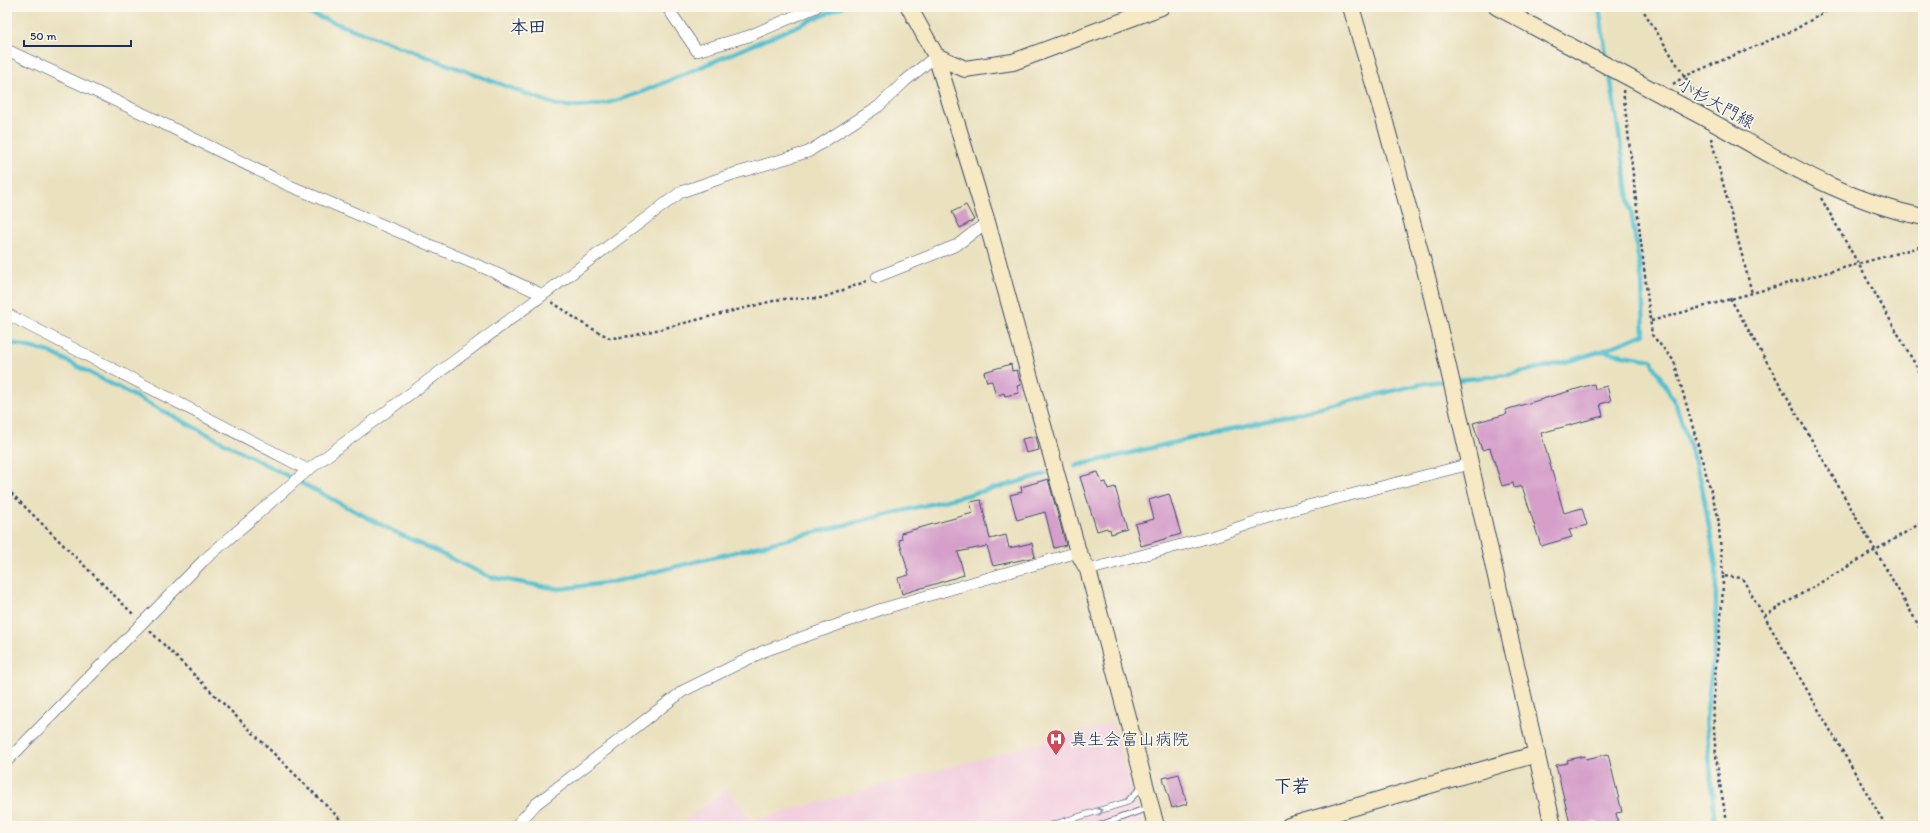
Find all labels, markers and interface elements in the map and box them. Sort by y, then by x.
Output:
district label: 本田 [510,16,546,38]
scale bar [24,22,131,48]
text: 50 m [30,29,56,43]
street label: 小杉大門線 [1674,74,1758,132]
hospital icon: 真生会富山病院 [1045,728,1067,756]
place label: 真生会富山病院 [1070,729,1189,749]
district label: 下若 [1274,775,1310,797]
one-way arrow [1096,807,1103,816]

